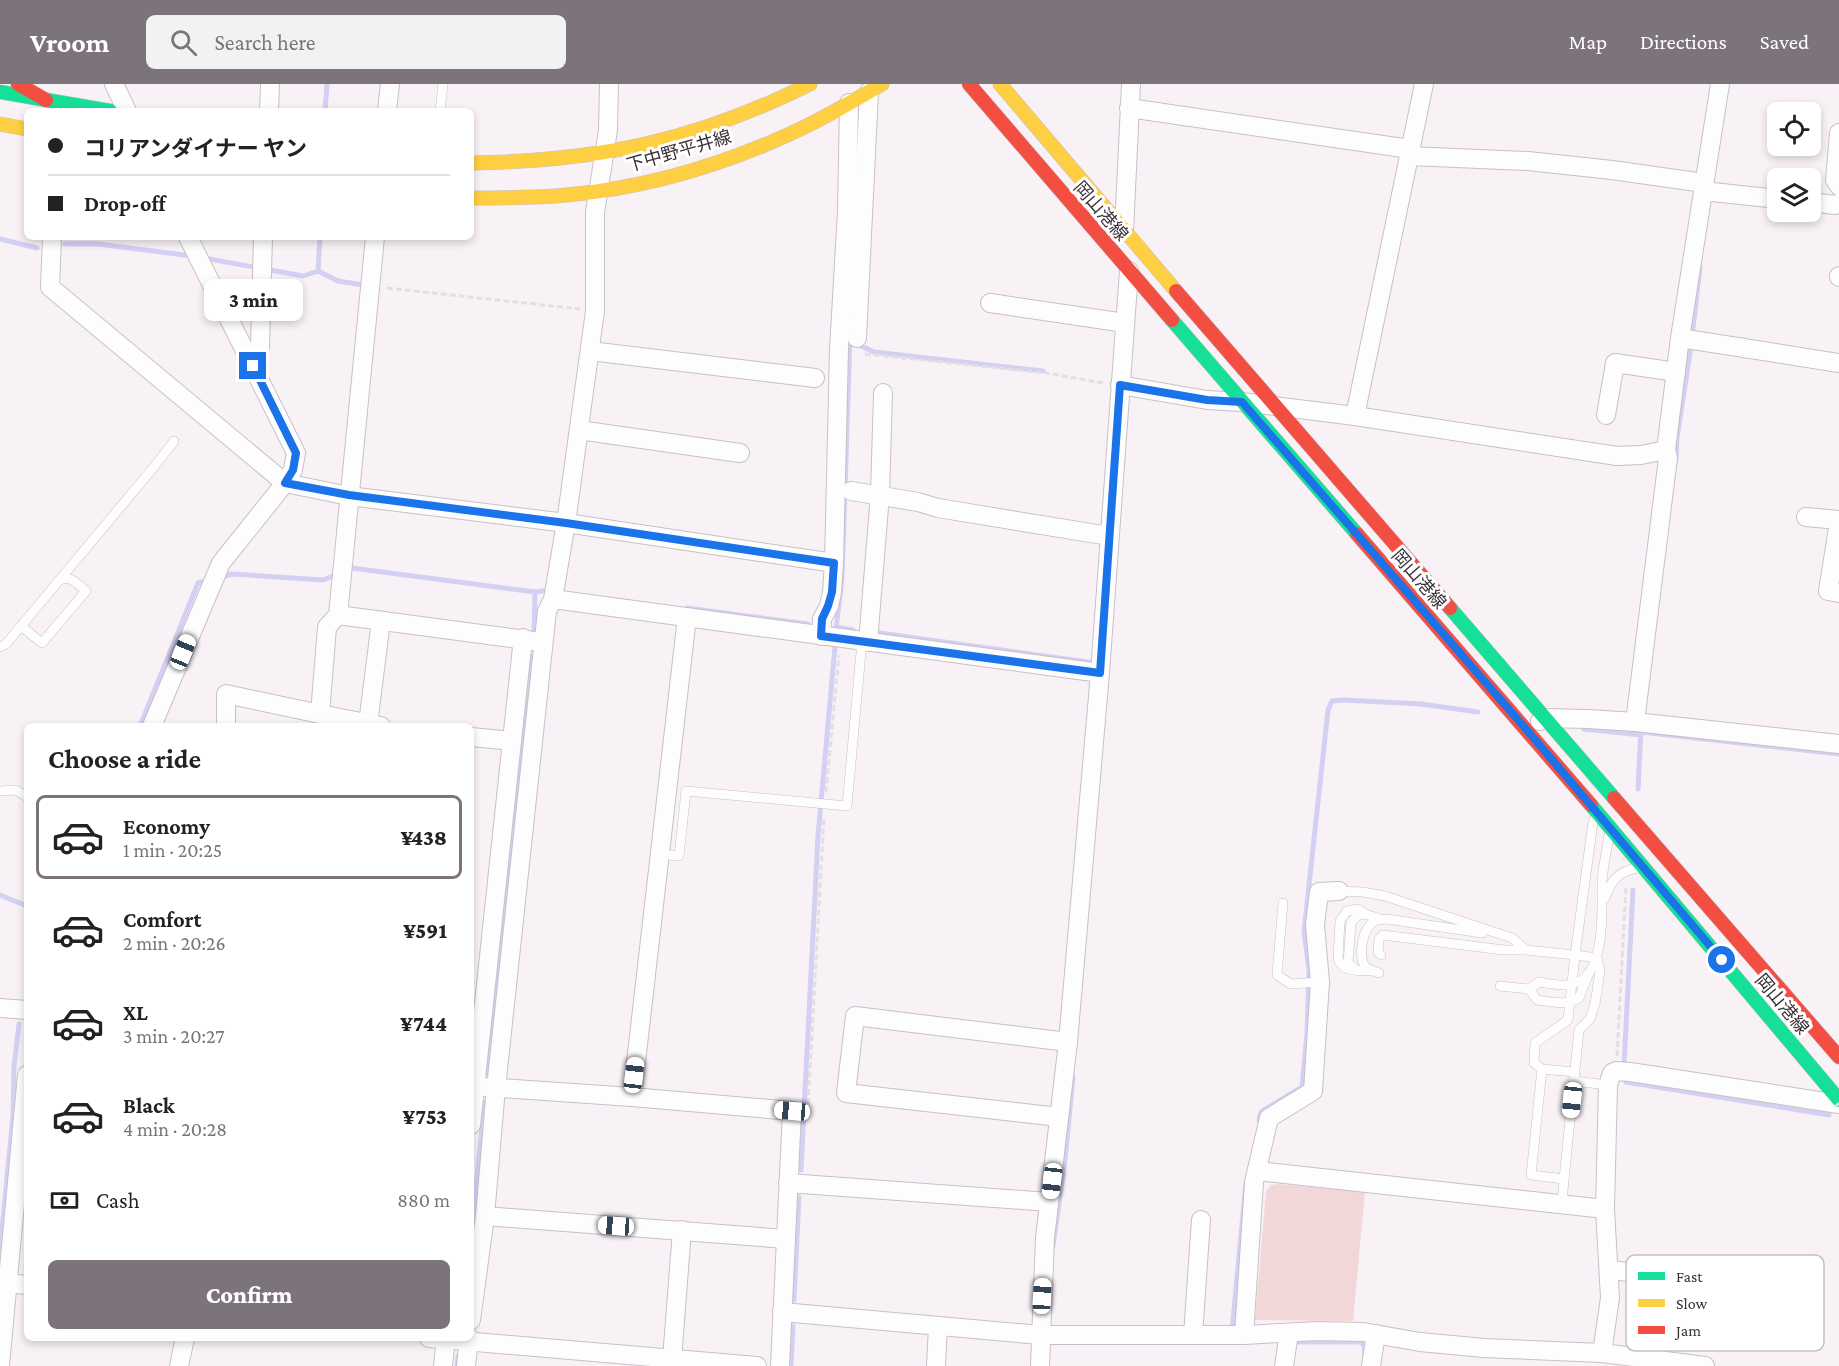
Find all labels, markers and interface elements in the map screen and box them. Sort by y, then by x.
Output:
search box [146,15,566,69]
icon: search [167,26,200,59]
text: Vroom [30,27,110,58]
text: Search here [215,30,315,55]
text: Map [1569,30,1607,54]
text: Directions [1640,30,1727,54]
text: Saved [1760,30,1809,54]
map controls [1767,102,1821,222]
button: locate [1767,102,1821,156]
street label: 下中野平井線 [624,127,734,175]
text: コリアンダイナー ヤン [84,136,307,161]
button: layers [1767,168,1821,222]
street label: 岡山港線 [1070,177,1132,245]
text: Drop-off [84,191,166,216]
callout: 3 min [204,279,302,321]
text: 3 min [229,289,278,311]
route end [239,352,266,379]
street label: 岡山港線 [1388,545,1450,613]
car [168,632,198,672]
text: Choose a ride [48,744,201,774]
icon: car [51,810,105,864]
text: Economy [123,814,210,839]
text: ¥438 [400,825,447,850]
text: 1 min · 20:25 [123,839,222,861]
icon: car [51,903,105,957]
text: Comfort [123,907,201,932]
text: ¥591 [403,918,447,943]
text: 2 min · 20:26 [123,932,226,954]
route start [1708,946,1735,973]
street label: 岡山港線 [1751,970,1813,1038]
icon: car [51,996,105,1050]
text: XL [123,1000,148,1025]
text: ¥744 [400,1011,447,1036]
text: 3 min · 20:27 [123,1025,224,1047]
car [623,1056,645,1094]
car [1561,1081,1583,1119]
icon: car [51,1089,105,1143]
text: Black [123,1093,175,1118]
car [773,1100,811,1122]
text: ¥753 [402,1104,447,1129]
text: 4 min · 20:28 [123,1118,227,1140]
car [1041,1162,1063,1200]
icon: cash [48,1184,81,1217]
text: Cash [96,1188,140,1213]
text: 880 m [397,1189,450,1211]
car [597,1216,635,1236]
legend [1626,1255,1824,1351]
button: Confirm [48,1260,450,1329]
text: Fast [1676,1268,1703,1285]
car [1032,1278,1052,1314]
text: Slow [1676,1295,1708,1312]
text: Jam [1674,1322,1701,1340]

